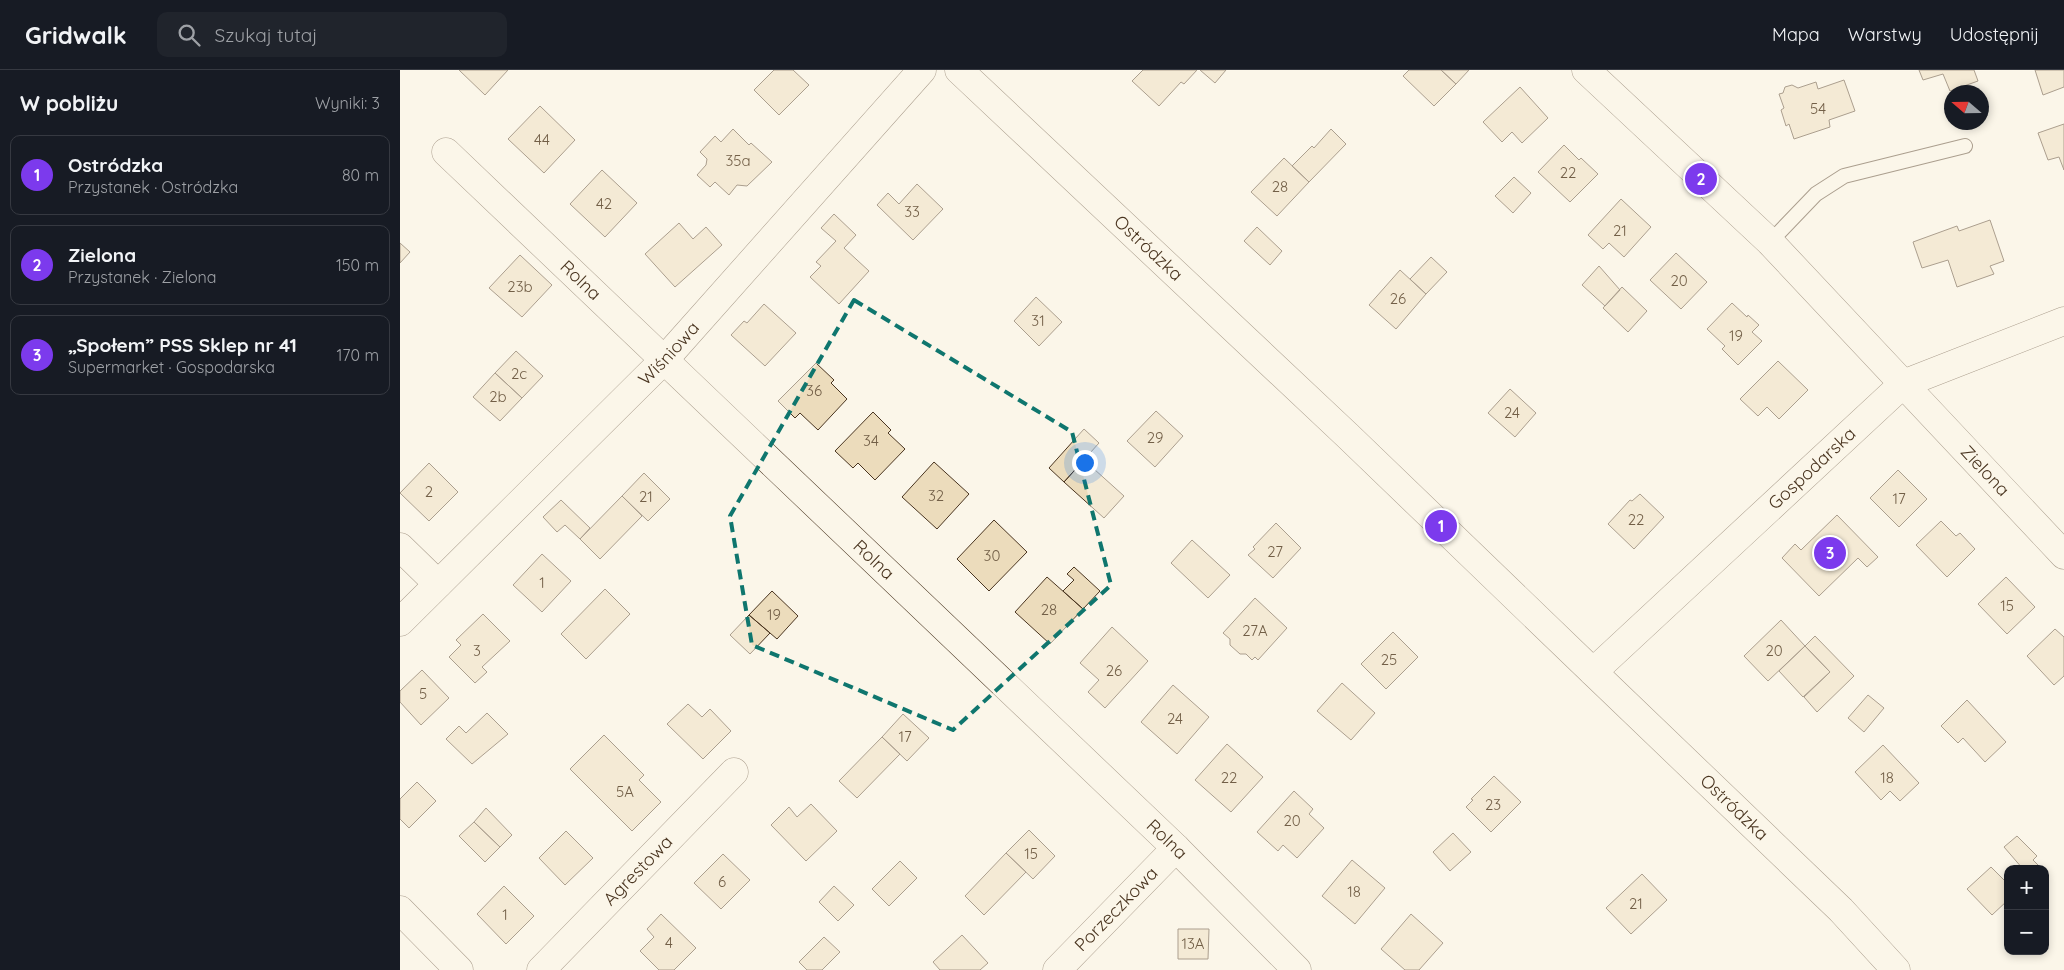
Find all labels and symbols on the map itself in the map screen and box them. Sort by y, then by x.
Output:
north arrow [1944,85,1989,130]
house number: 54 [1810,99,1826,118]
house number: 44 [534,130,550,149]
house number: 35a [725,151,751,170]
pin: 2 [1685,160,1717,198]
house number: 22 [1560,163,1576,182]
house number: 28 [1272,177,1288,196]
house number: 42 [596,194,612,213]
house number: 33 [904,202,920,221]
street label: Ostródzka [1109,210,1188,286]
house number: 21 [1613,221,1627,240]
street label: Rolna [556,255,606,305]
house number: 20 [1670,271,1688,290]
house number: 23b [507,277,533,296]
house number: 26 [1390,289,1406,308]
house number: 31 [1031,311,1045,330]
street label: Wiśniowa [633,316,704,390]
house number: 19 [1729,326,1743,345]
house number: 2c [511,364,527,383]
house number: 36 [806,381,822,400]
house number: 2b [489,387,507,406]
house number: 24 [1504,403,1520,422]
street label: Gospodarska [1763,422,1860,514]
house number: 29 [1147,428,1163,447]
house number: 34 [863,431,879,450]
street label: Zielona [1956,440,2015,501]
your location [1072,450,1098,476]
house number: 2 [425,482,433,501]
house number: 32 [928,486,944,505]
house number: 21 [639,487,653,506]
house number: 17 [1892,489,1906,508]
pin: 1 [1425,507,1457,545]
house number: 22 [1628,510,1644,529]
street label: Rolna [849,534,900,584]
pin: 3 [1814,534,1846,572]
house number: 27 [1267,542,1283,561]
house number: 30 [984,546,1000,565]
house number: 1 [539,573,545,592]
house number: 15 [2000,596,2014,615]
house number: 28 [1041,600,1057,619]
house number: 19 [767,605,781,624]
house number: 27A [1242,621,1268,640]
house number: 3 [473,641,481,660]
house number: 20 [1765,641,1783,660]
house number: 25 [1381,650,1397,669]
house number: 26 [1106,661,1122,680]
house number: 5 [419,684,427,703]
house number: 24 [1167,709,1183,728]
house number: 17 [898,727,912,746]
house number: 22 [1221,768,1237,787]
house number: 18 [1880,768,1894,787]
street label: Ostródzka [1695,769,1774,845]
house number: 5A [616,782,634,801]
house number: 23 [1485,795,1501,814]
house number: 20 [1283,811,1301,830]
street label: Rolna [1142,814,1193,864]
street label: Agrestowa [598,830,677,910]
house number: 15 [1024,844,1038,863]
street label: Porzeczkowa [1069,862,1162,956]
house number: 6 [718,872,726,891]
house number: 18 [1347,882,1361,901]
house number: 21 [1629,894,1643,913]
house number: 1 [502,905,508,924]
house number: 4 [665,933,673,952]
house number: 13A [1181,934,1205,953]

